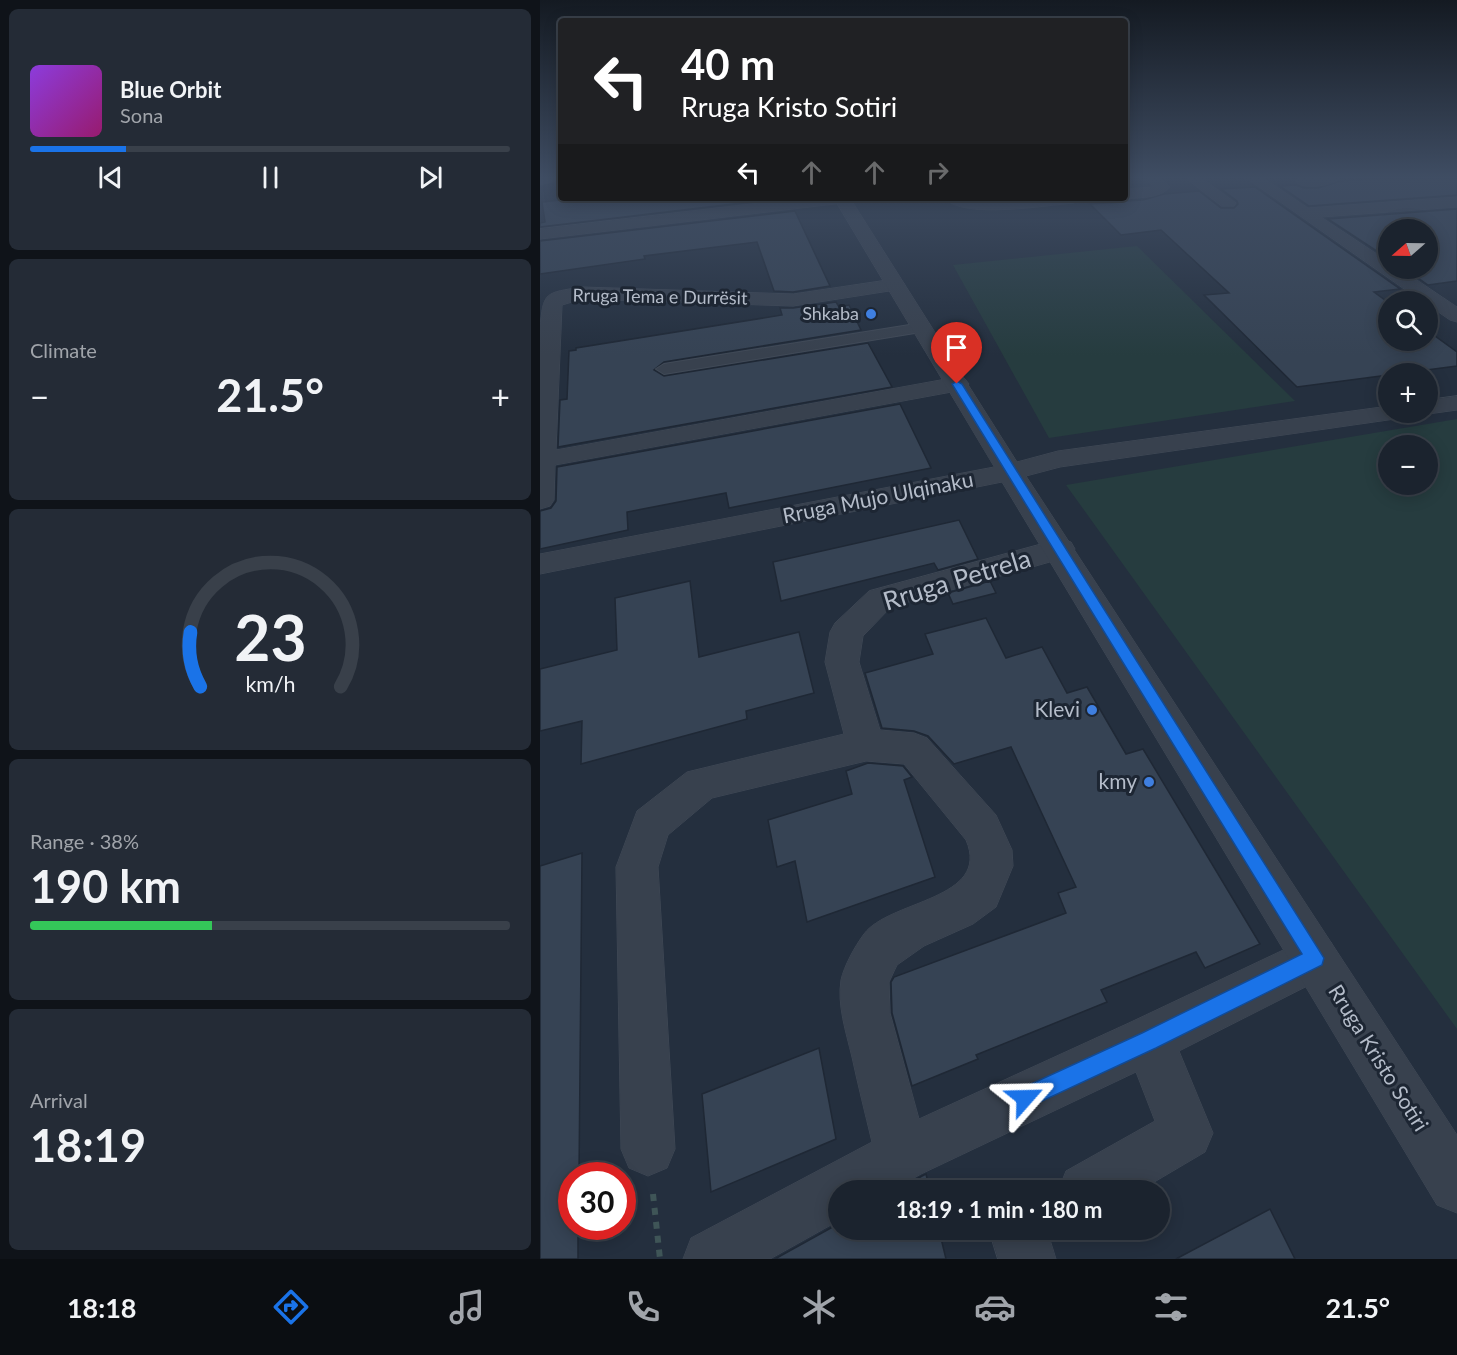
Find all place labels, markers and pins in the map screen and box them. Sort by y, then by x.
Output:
place label: Shkaba [802,302,859,324]
marker: Shkaba [864,307,878,321]
pin [931,322,982,384]
place label: Klevi [1034,696,1080,721]
marker: Klevi [1085,703,1099,717]
place label: kmy [1098,768,1137,793]
marker: kmy [1142,775,1156,789]

